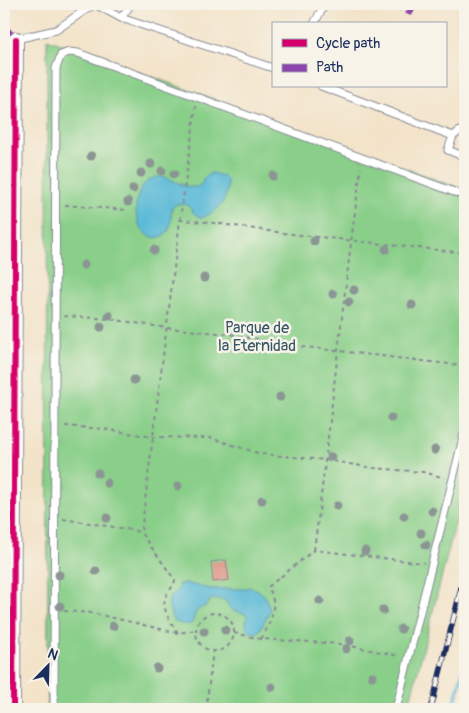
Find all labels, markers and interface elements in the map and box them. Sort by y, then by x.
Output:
legend [272,22,446,88]
text: Cycle path [316,34,380,53]
text: Path [316,58,343,77]
park label: Parque de la Eternidad [218,318,296,356]
north arrow [22,640,72,690]
text: N [45,645,61,664]

